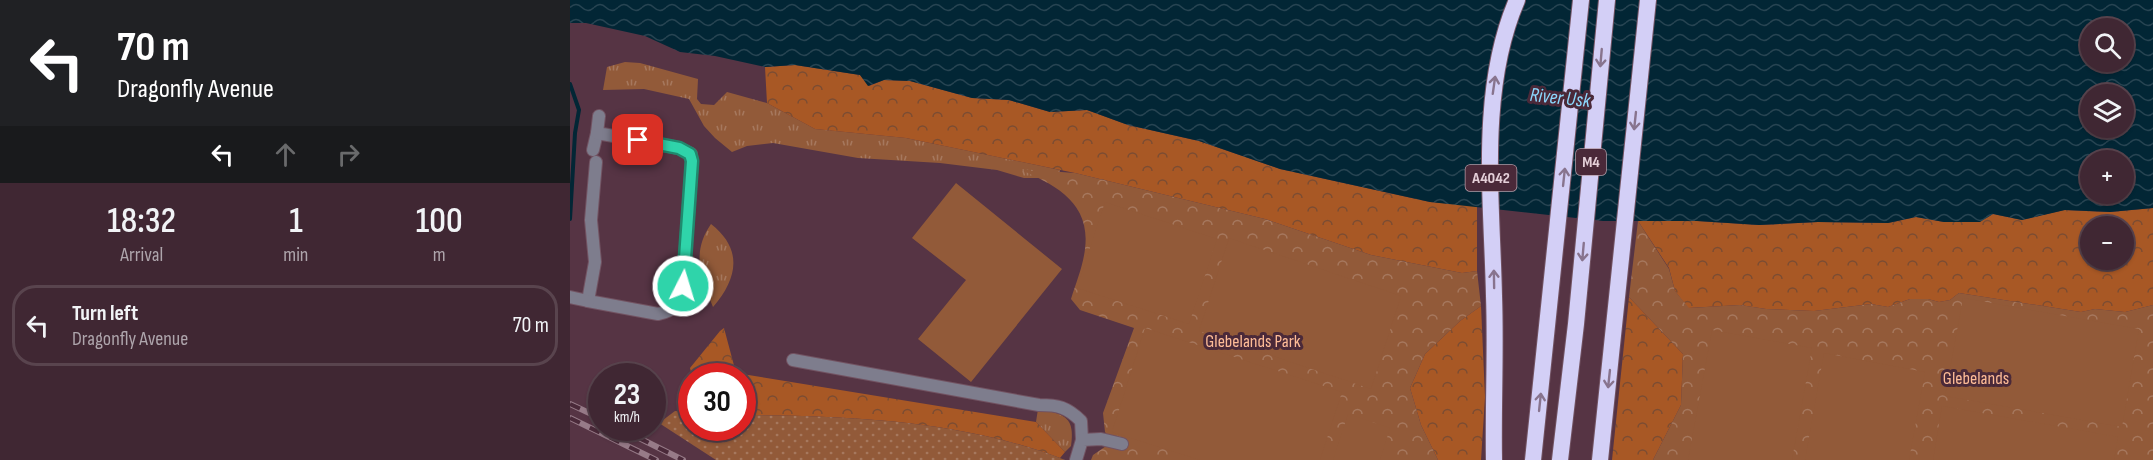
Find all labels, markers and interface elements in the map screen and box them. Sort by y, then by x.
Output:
map controls [2080,18,2134,270]
button: search [2080,18,2134,72]
text: 70 m [117,22,190,73]
icon: left [18,24,96,102]
one-way arrow [1595,48,1606,68]
text: Dragonfly Avenue [117,73,274,105]
one-way arrow [1489,75,1500,95]
water label: River Usk [1529,83,1592,113]
button: layers [2080,84,2134,138]
one-way arrow [1629,110,1640,130]
pin [612,114,663,165]
icon: arrive [621,123,654,156]
icon: left [206,138,239,171]
icon: ahead [269,138,302,171]
icon: right [332,138,365,171]
road number: M4 [1576,149,1606,175]
button: + [2080,150,2134,204]
road number: A4042 [1466,165,1516,191]
one-way arrow [1559,168,1570,188]
text: 18:32 [107,200,176,243]
text: 1 [289,200,303,243]
text: 100 [416,200,463,243]
button: − [2080,216,2134,270]
one-way arrow [1577,242,1588,262]
text: Arrival [120,243,163,267]
text: min [283,243,308,267]
text: m [433,243,446,267]
position arrow [651,254,715,318]
one-way arrow [1488,270,1500,290]
text: Turn left [72,300,138,327]
icon: left [21,309,54,342]
text: 70 m [513,312,549,339]
text: Dragonfly Avenue [72,327,188,351]
park label: Glebelands Park [1205,331,1301,352]
speed limit sign: 30 [678,363,756,441]
park label: Glebelands [1943,368,2009,389]
one-way arrow [1603,369,1614,389]
text: 23 [614,377,640,413]
one-way arrow [1535,392,1546,412]
text: km/h [614,408,640,427]

